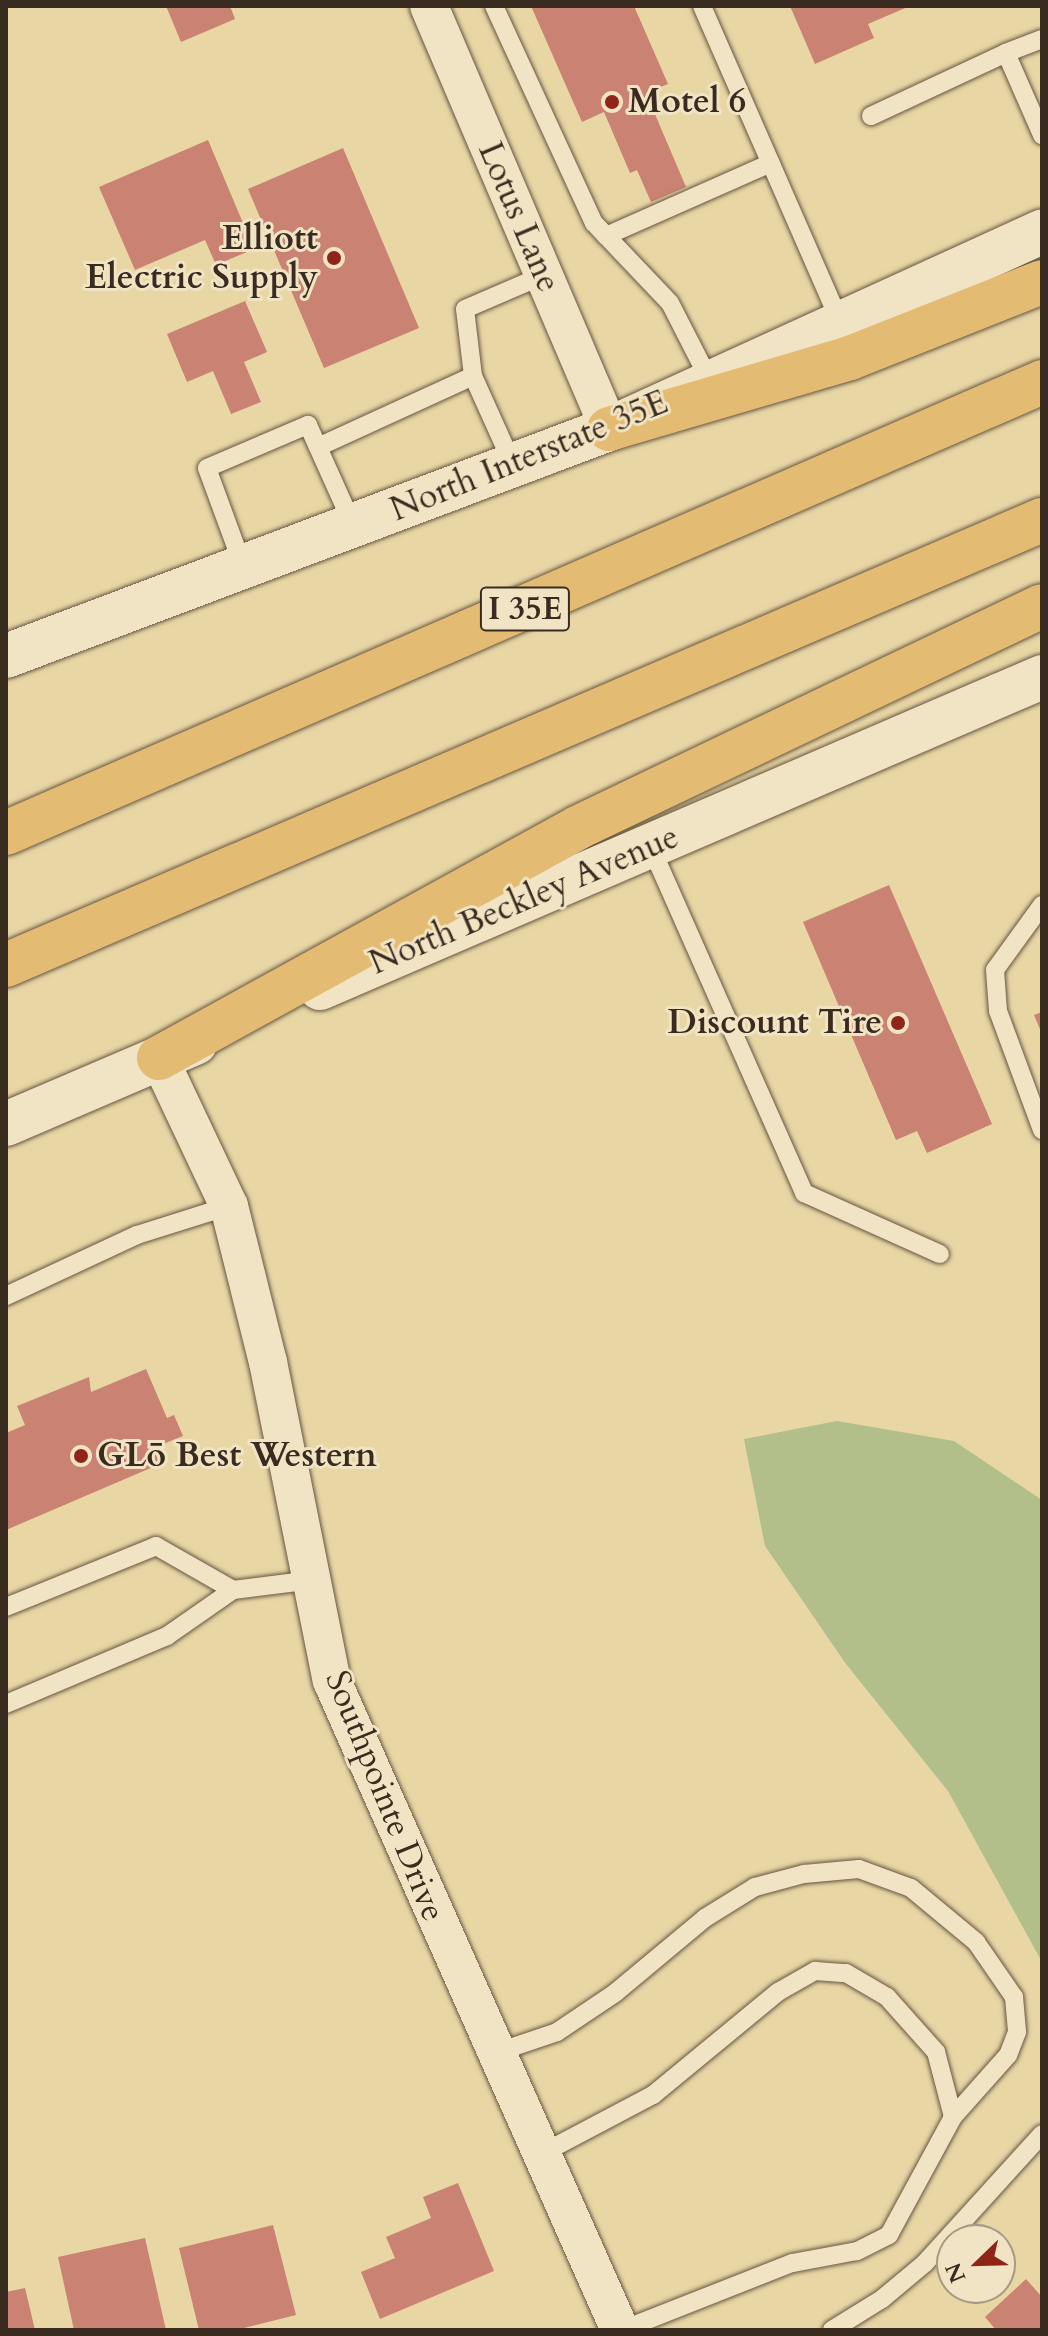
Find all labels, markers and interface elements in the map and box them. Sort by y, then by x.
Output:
place label: Motel 6 [628,82,746,122]
marker: Motel 6 [603,93,621,111]
street label: Lotus Lane [469,136,569,298]
place label: Elliott Electric Supply [85,218,318,298]
marker: Elliott Electric Supply [325,249,343,267]
street label: North Interstate 35E [384,382,674,530]
road number: I 35E [479,581,571,637]
street label: North Beckley Avenue [363,816,685,984]
place label: Discount Tire [668,1003,882,1043]
marker: Discount Tire [889,1014,907,1032]
place label: GLō Best Western [97,1436,377,1476]
marker: GLō Best Western [72,1447,90,1465]
street label: Southpointe Drive [316,1665,454,1927]
north arrow [936,2224,1016,2304]
text: N [938,2258,973,2287]

